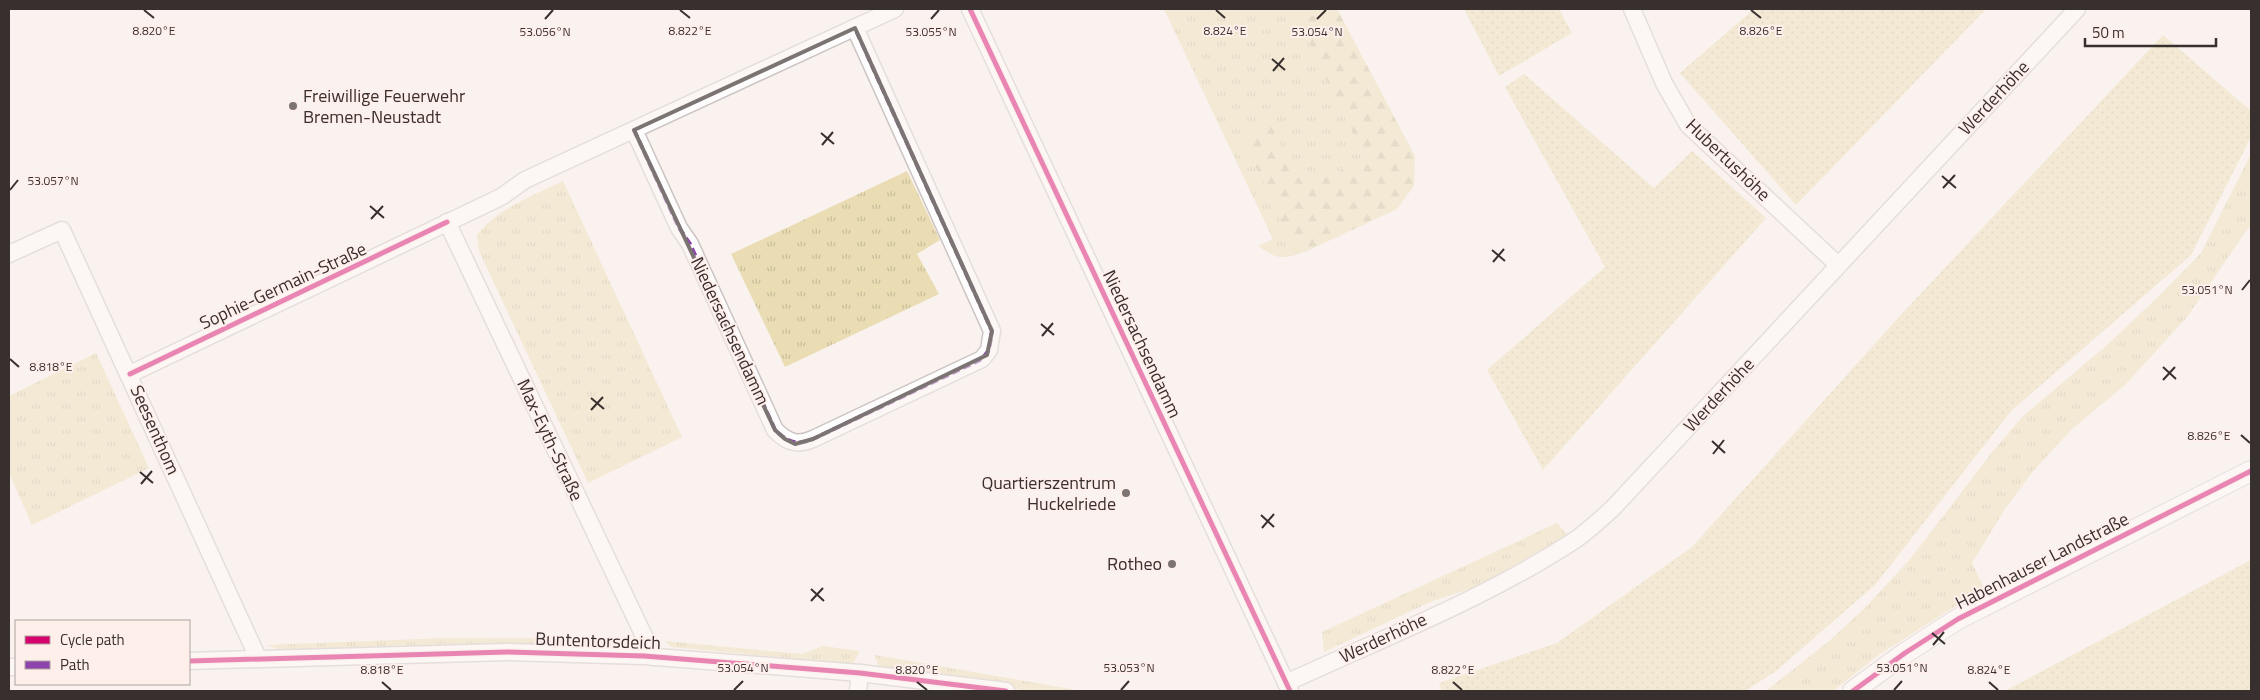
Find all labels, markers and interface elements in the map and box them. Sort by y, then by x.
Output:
scale bar [2085,15,2216,47]
text: 8.820°E [133,21,176,40]
text: 8.822°E [669,21,712,40]
text: 8.824°E [1204,21,1247,40]
text: 8.826°E [1740,21,1783,40]
text: 50 m [2092,21,2125,44]
text: 53.056°N [519,22,571,41]
text: 53.055°N [905,22,957,41]
text: 53.054°N [1291,22,1343,41]
street label: Werderhöhe [1952,54,2035,141]
place label: Freiwillige Feuerwehr Bremen-Neustadt [303,82,465,130]
marker: Freiwillige Feuerwehr Bremen-Neustadt [287,100,299,112]
street label: Hubertushöhe [1680,112,1777,207]
text: 53.057°N [27,171,79,190]
street label: Sophie-Germain-Straße [195,235,371,336]
street label: Niedersachsendamm [684,252,777,409]
street label: Niedersachsendamm [1096,265,1189,422]
text: 53.051°N [2181,280,2233,299]
street label: Werderhöhe [1677,351,1760,438]
text: 8.818°E [30,357,73,376]
street label: Max-Eyth-Straße [510,374,591,505]
street label: Seesenthom [124,381,187,479]
text: 8.826°E [2188,426,2231,445]
place label: Quartierszentrum Huckelriede [981,469,1116,517]
marker: Quartierszentrum Huckelriede [1120,487,1132,499]
street label: Habenhauser Landstraße [1950,505,2133,616]
place label: Rotheo [1107,550,1162,577]
marker: Rotheo [1166,558,1178,570]
street label: Werderhöhe [1335,606,1431,670]
legend [15,620,190,685]
street label: Buntentorsdeich [535,625,661,656]
text: Cycle path [60,628,125,651]
text: Path [60,653,90,676]
text: 53.054°N [717,658,769,677]
text: 53.053°N [1103,658,1155,677]
text: 53.051°N [1876,658,1928,677]
text: 8.818°E [361,660,404,679]
text: 8.820°E [896,660,939,679]
text: 8.822°E [1432,660,1475,679]
text: 8.824°E [1968,660,2011,679]

